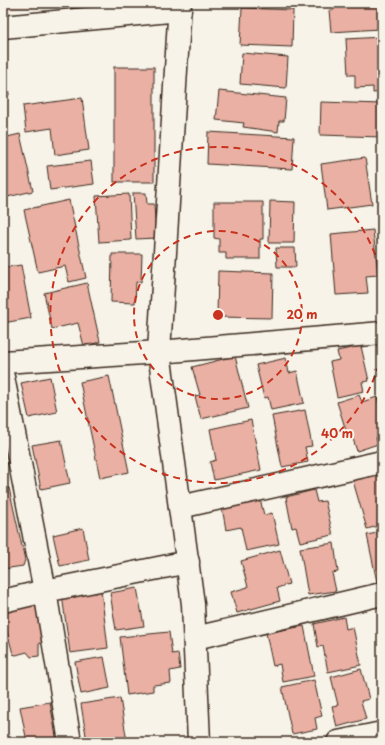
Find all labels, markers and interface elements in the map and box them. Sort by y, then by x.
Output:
text: 20 m [286,305,318,323]
centre of rings [211,308,225,322]
text: 40 m [321,424,353,442]

